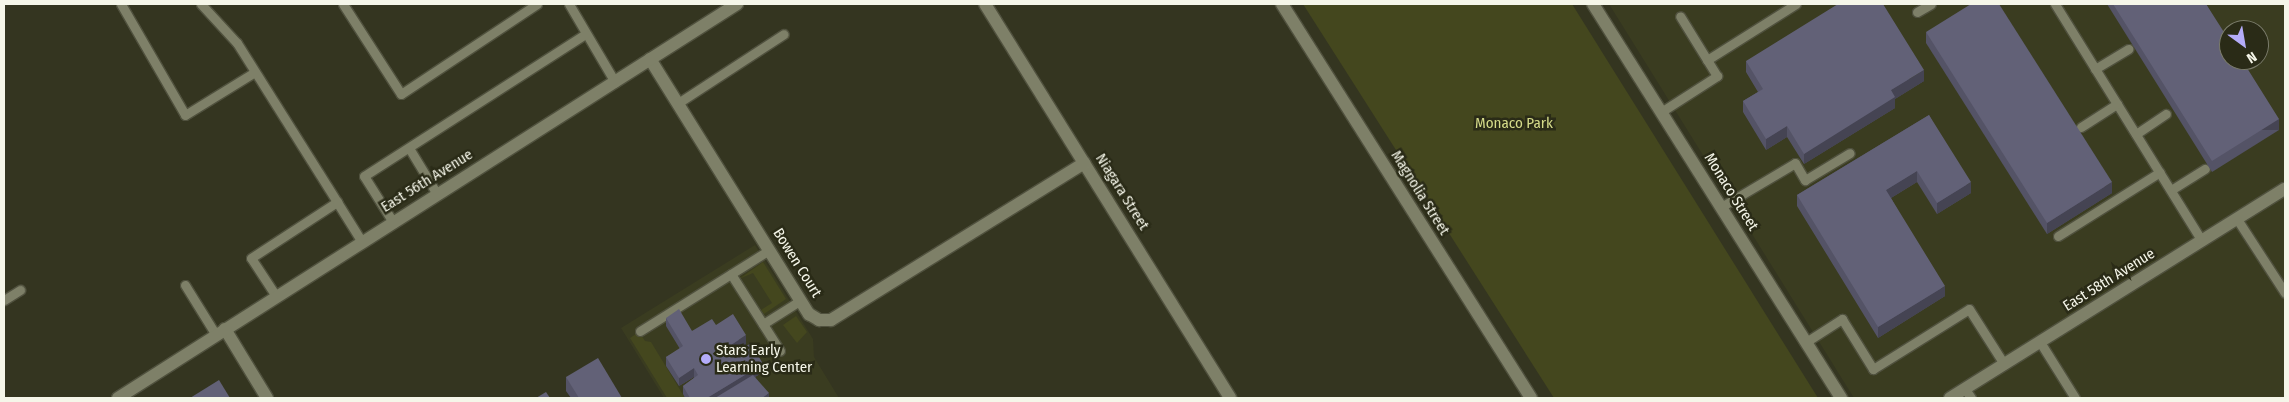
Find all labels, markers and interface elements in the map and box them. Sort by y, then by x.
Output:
north arrow [2219,20,2269,70]
text: N [2244,48,2260,67]
park label: Monaco Park [1475,115,1553,133]
street label: East 56th Avenue [378,146,476,216]
street label: Magnolia Street [1387,147,1453,239]
street label: Niagara Street [1091,150,1153,234]
street label: Monaco Street [1700,150,1762,234]
street label: Bowen Court [769,225,825,301]
street label: East 58th Avenue [2060,245,2158,315]
place label: Stars Early Learning Center [716,341,812,376]
marker: Stars Early Learning Center [700,353,712,365]

